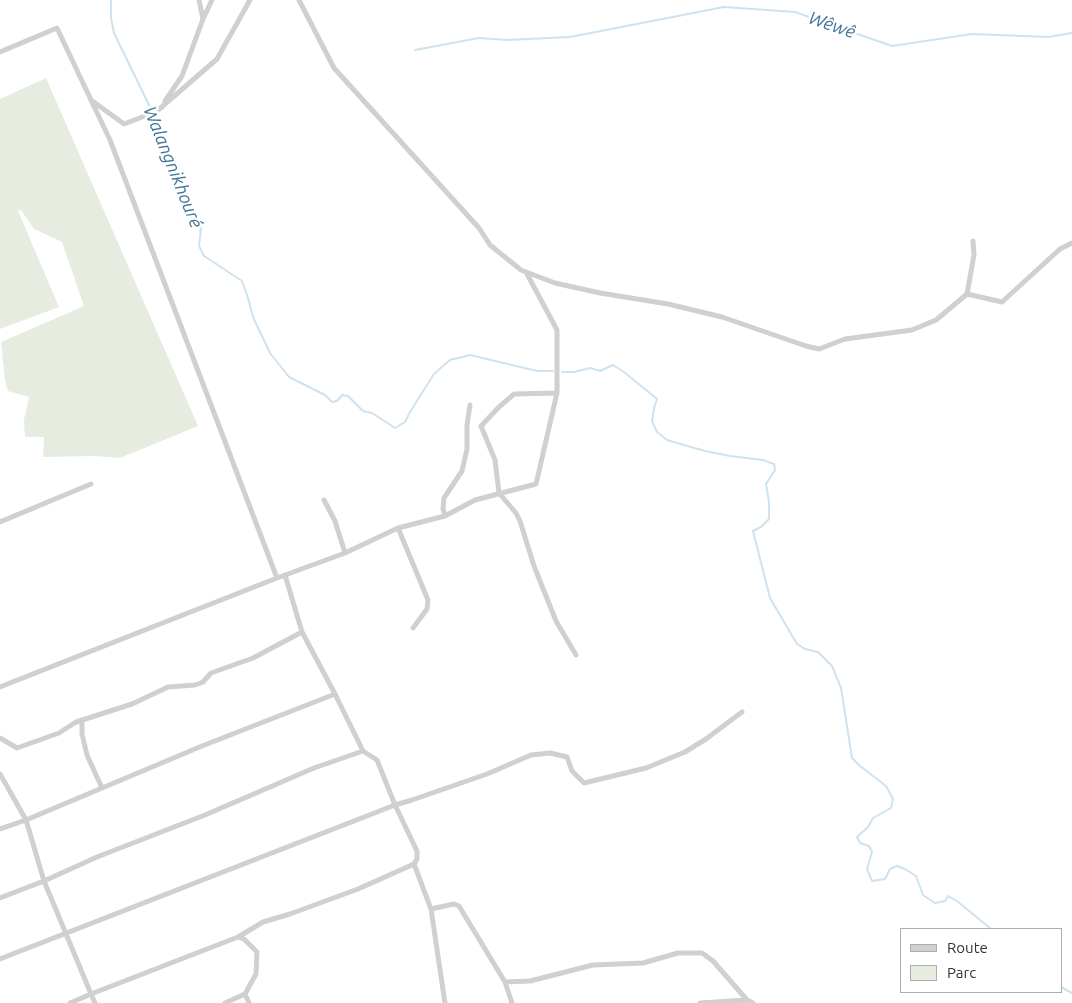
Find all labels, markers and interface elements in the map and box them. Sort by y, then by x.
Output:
water label: Wêwê [806,7,858,43]
water label: Walangnikhouré [139,103,207,231]
legend [900,928,1062,993]
text: Route [947,939,988,956]
text: Parc [947,964,976,981]

